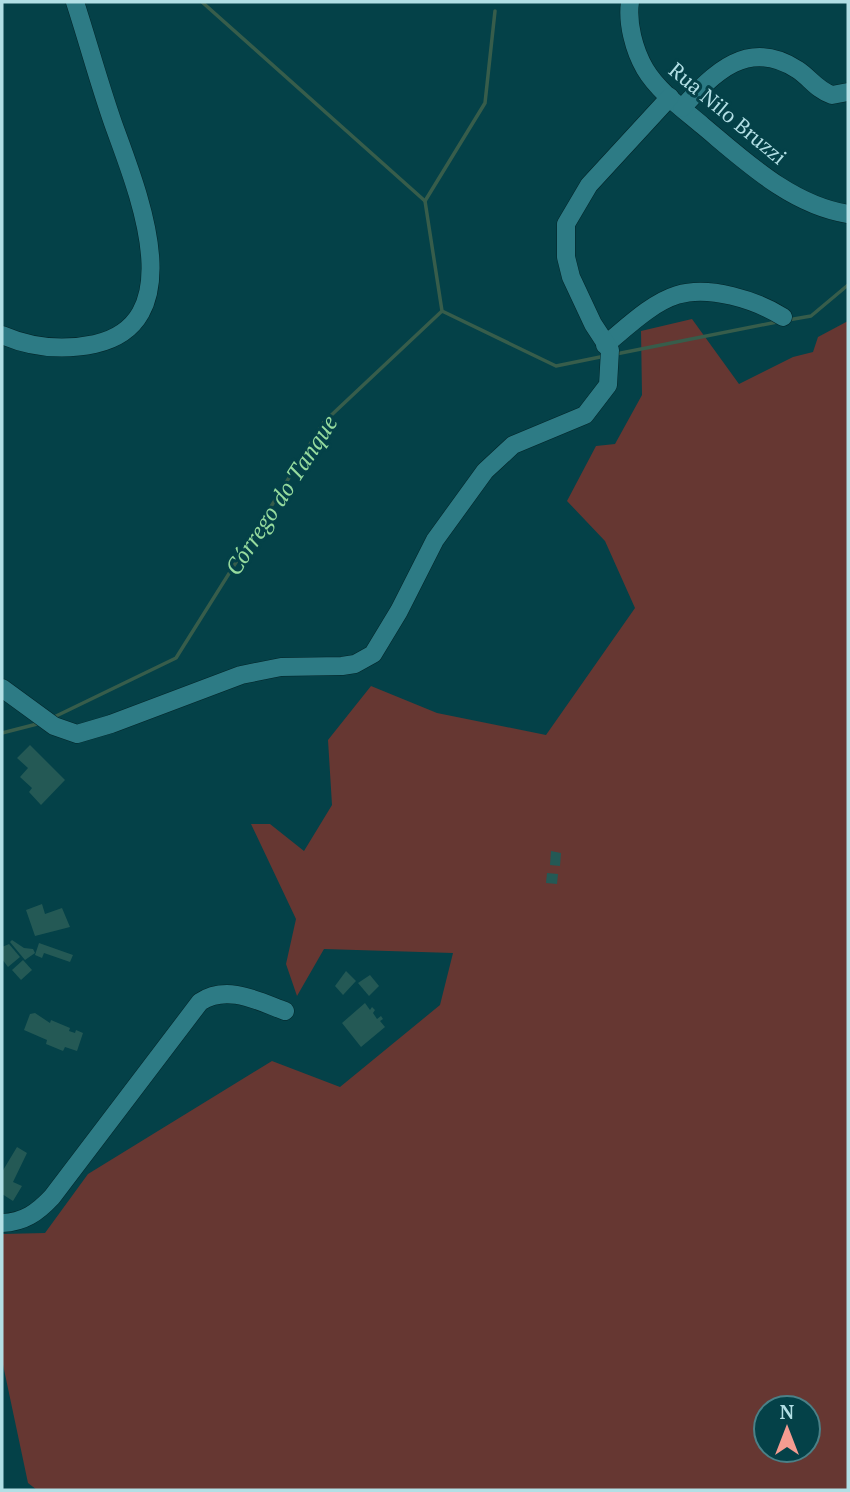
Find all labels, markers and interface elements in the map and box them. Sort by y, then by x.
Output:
street label: Rua Nilo Bruzzi [663,56,793,170]
water label: Córrego do Tanque [218,409,344,581]
north arrow [752,1394,822,1464]
text: N [780,1399,795,1424]

